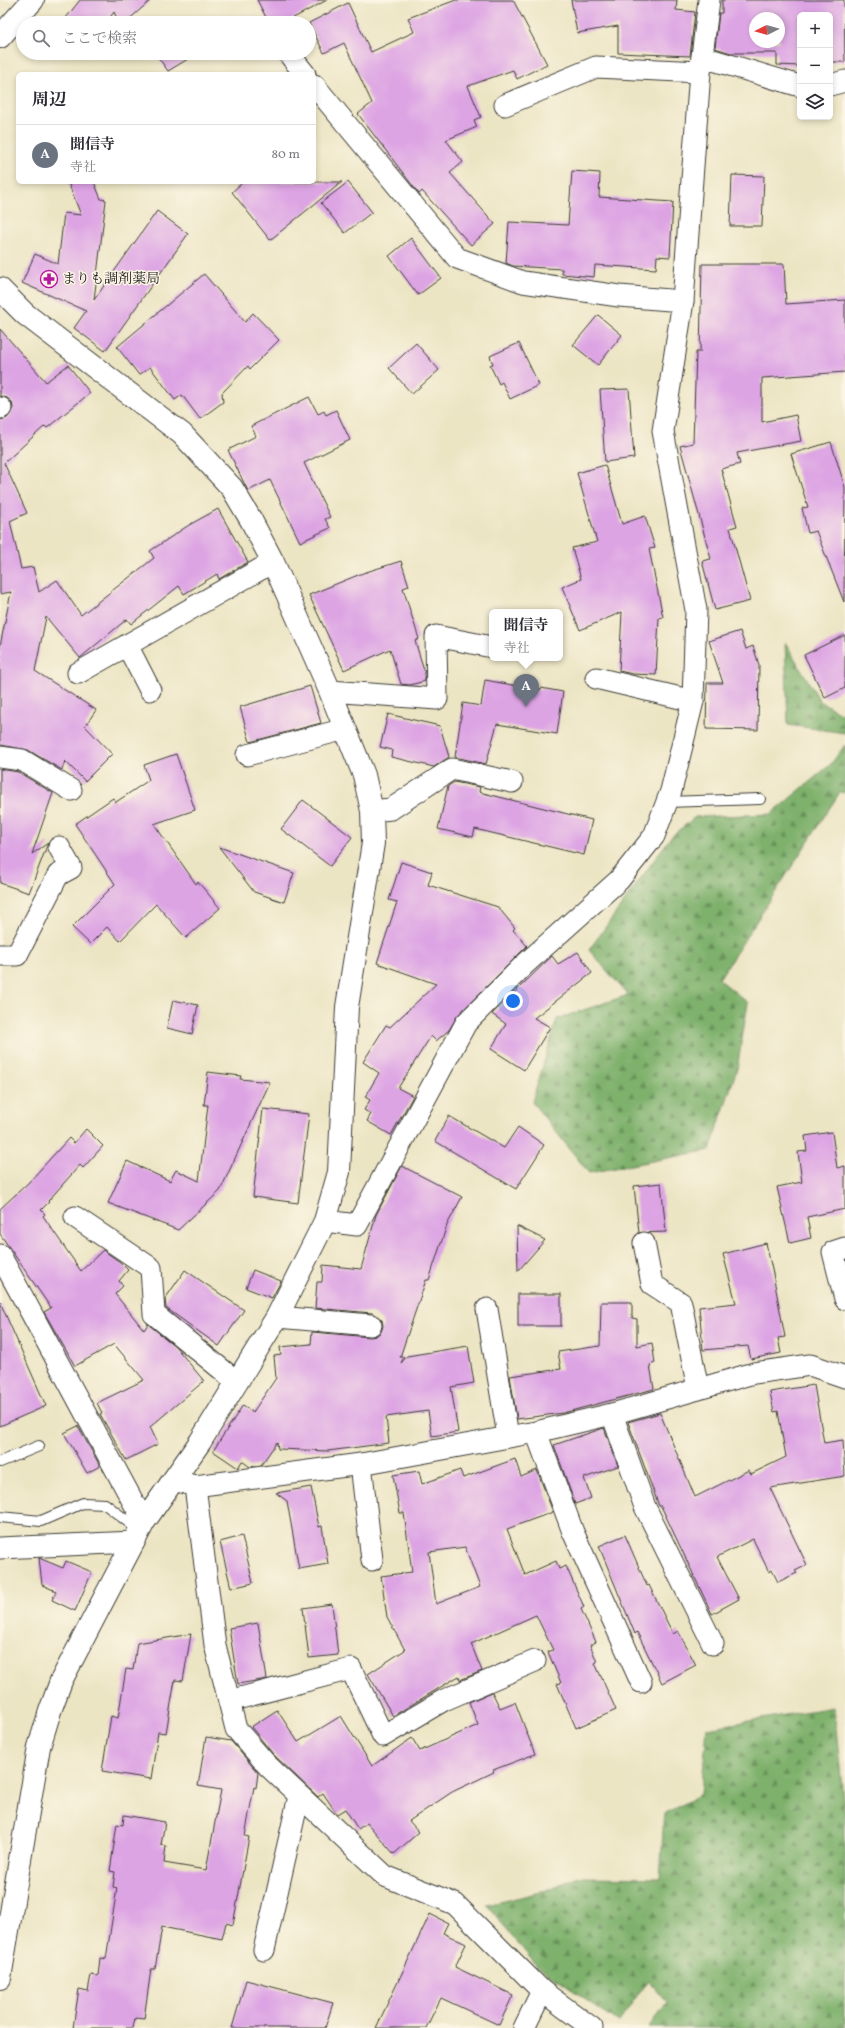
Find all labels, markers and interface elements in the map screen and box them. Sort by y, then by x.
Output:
north arrow [749,12,785,48]
map controls [797,12,833,120]
button: + [797,12,833,48]
search box [16,16,316,60]
icon: search [30,27,52,49]
text: ここで検索 [62,29,137,50]
button: − [797,48,833,84]
button: layers [797,84,833,120]
text: 周辺 [32,89,66,112]
text: 聞信寺 [70,135,115,156]
text: A [40,146,50,164]
text: 80 m [271,146,300,164]
text: 寺社 [70,159,96,177]
pharmacy icon: まりも調剤薬局 [39,269,59,289]
place label: まりも調剤薬局 [62,270,160,289]
popup [489,609,563,661]
text: 聞信寺 [503,616,549,637]
text: 寺社 [503,640,530,658]
pin: A [513,674,539,707]
your location [503,991,523,1011]

